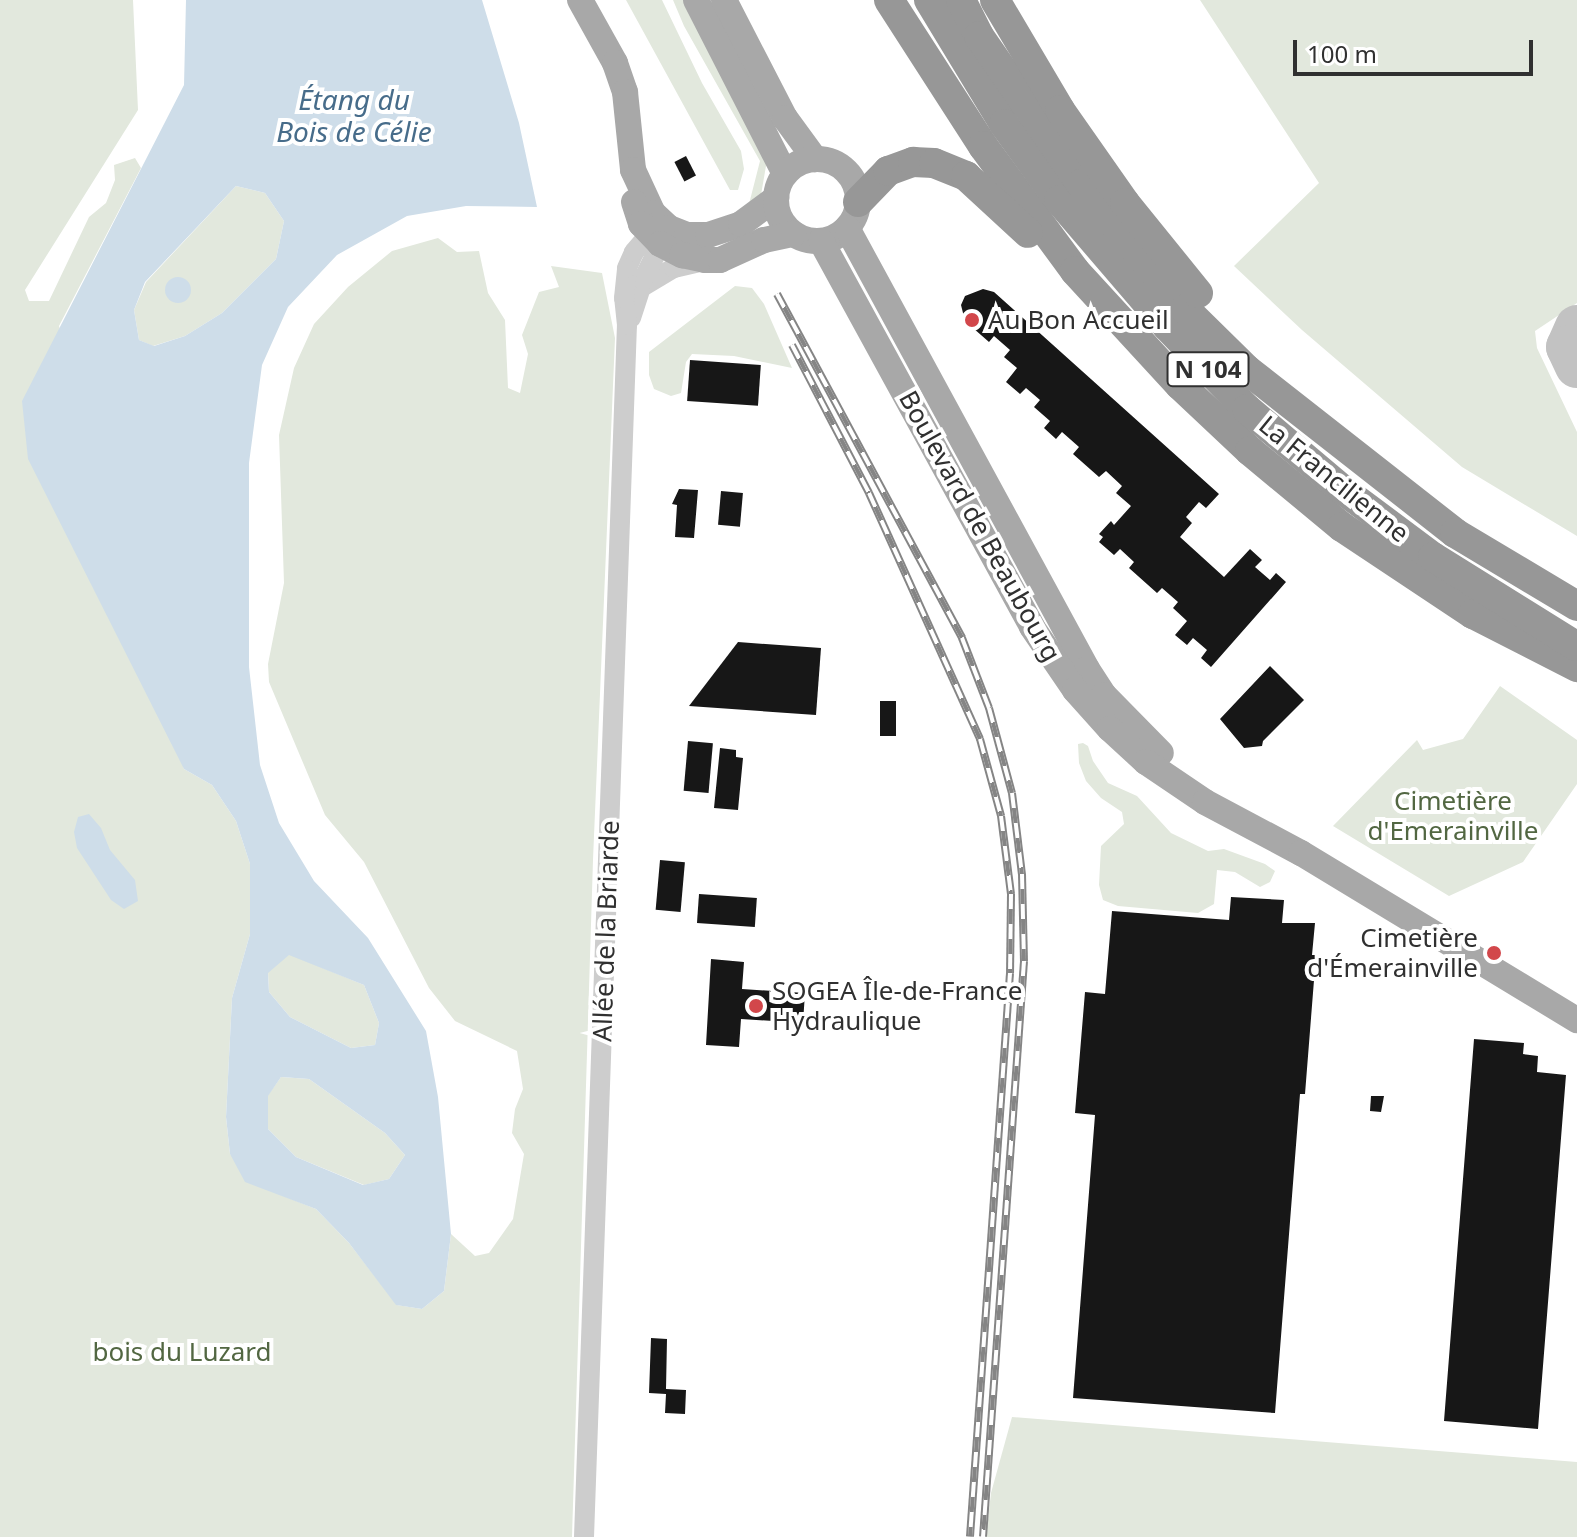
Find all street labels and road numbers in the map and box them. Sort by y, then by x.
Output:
road number: N 104 [1166,349,1250,389]
street label: Boulevard de Beaubourg [893,385,1067,667]
street label: La Francilienne [1253,409,1415,549]
street label: Allée de la Briarde [587,820,625,1042]

